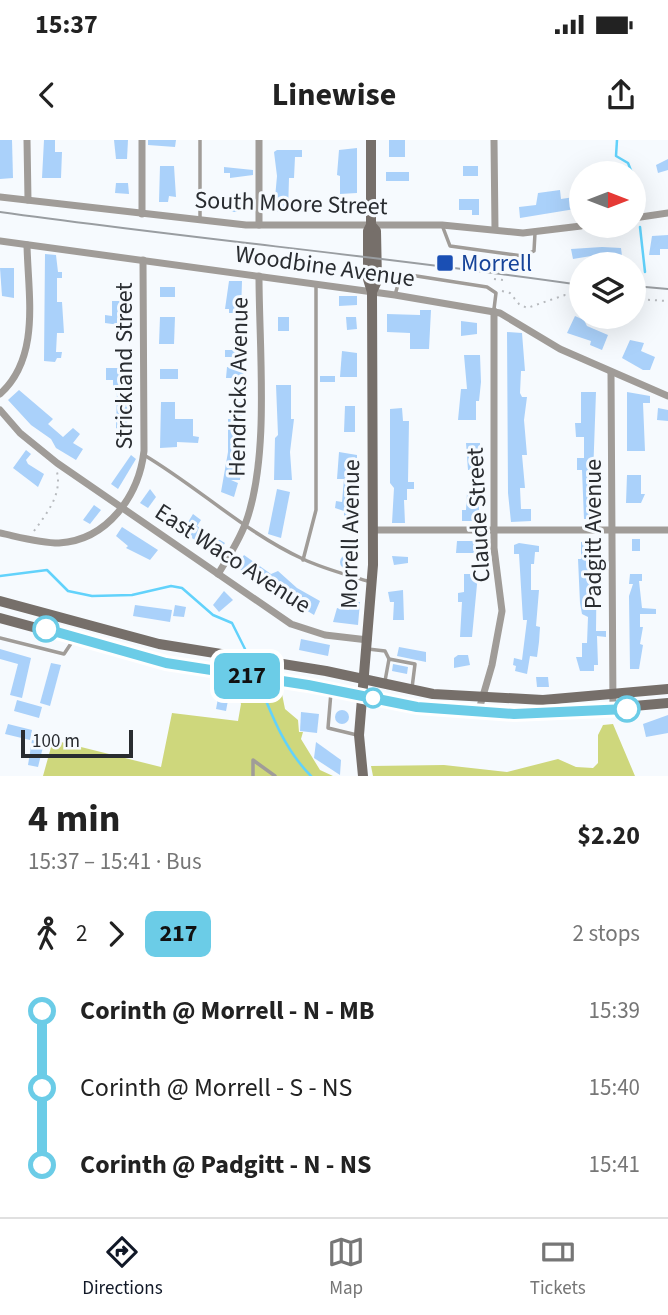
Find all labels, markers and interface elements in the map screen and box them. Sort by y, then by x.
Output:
text: 15:37 [35,6,98,43]
text: Linewise [272,72,396,118]
icon: back [28,76,66,114]
icon: share [602,76,640,114]
north arrow [569,161,646,238]
map controls [569,161,646,329]
street label: South Moore Street [194,183,388,224]
street label: Woodbine Avenue [233,237,417,296]
place label: Morrell [461,246,532,281]
button: layers [569,252,646,329]
marker: Morrell [435,253,455,273]
street label: Strickland Street [107,282,142,450]
street label: Hendricks Avenue [219,297,258,477]
street label: Claude Street [457,447,500,583]
street label: Morrell Avenue [332,459,369,609]
street label: Padgitt Avenue [576,459,611,609]
street label: East Waco Avenue [148,495,318,622]
unlabelled marker [33,616,59,642]
line badge: 217 [207,653,287,699]
text: 217 [228,658,266,693]
unlabelled marker [363,688,383,708]
unlabelled marker [614,696,640,722]
scale bar [21,727,133,759]
text: 100 m [32,728,80,755]
text: 4 min [28,792,120,846]
text: $2.20 [577,817,640,854]
text: 15:37 – 15:41 · Bus [28,845,202,878]
icon: walk [28,915,66,953]
icon: forward [97,915,135,953]
text: 217 [159,916,197,951]
text: 2 [76,917,87,950]
text: 2 stops [573,917,640,950]
text: Corinth @ Morrell - N - MB [80,992,375,1029]
text: 15:39 [589,994,640,1027]
text: Corinth @ Morrell - S - NS [80,1069,352,1106]
text: 15:40 [589,1071,640,1104]
text: Corinth @ Padgitt - N - NS [80,1146,371,1183]
text: 15:41 [589,1148,640,1181]
tab: Directions [82,1233,163,1302]
tab: Map [327,1233,365,1302]
tab: Tickets [530,1233,586,1302]

